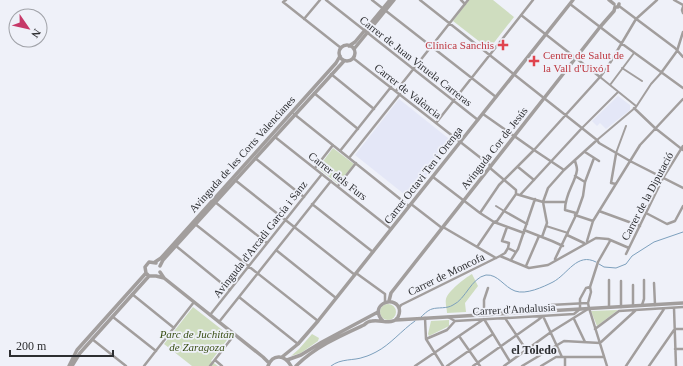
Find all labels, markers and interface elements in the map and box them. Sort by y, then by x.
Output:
north arrow [8,8,48,48]
street label: Carrer de Juan Viruela Carreras [358,13,474,109]
text: N [29,27,43,40]
place label: Clínica Sanchis [425,39,494,51]
marker: Clínica Sanchis [497,39,509,51]
place label: Centre de Salut de la Vall d'Uixó I [543,49,624,74]
marker: Centre de Salut de la Vall d'Uixó I [528,55,540,67]
street label: Carrer de València [372,61,444,121]
street label: Avinguda de les Corts Valencianes [187,93,297,215]
street label: Avinguda Cor de Jesús [458,105,530,191]
street label: Carrer Octavi Ten i Orenga [381,124,465,226]
street label: Carrer dels Furs [306,149,370,203]
street label: Carrer de la Diputació [619,149,676,242]
street label: Avinguda d'Arcadi García i Sanz [211,178,309,300]
street label: Carrer de Moncofa [406,250,486,298]
street label: Carrer d'Andalusia [472,301,556,317]
park label: Parc de Juchitán de Zaragoza [159,328,235,353]
scale bar [10,332,113,358]
text: 200 m [16,339,47,353]
district label: el Toledo [511,343,557,357]

